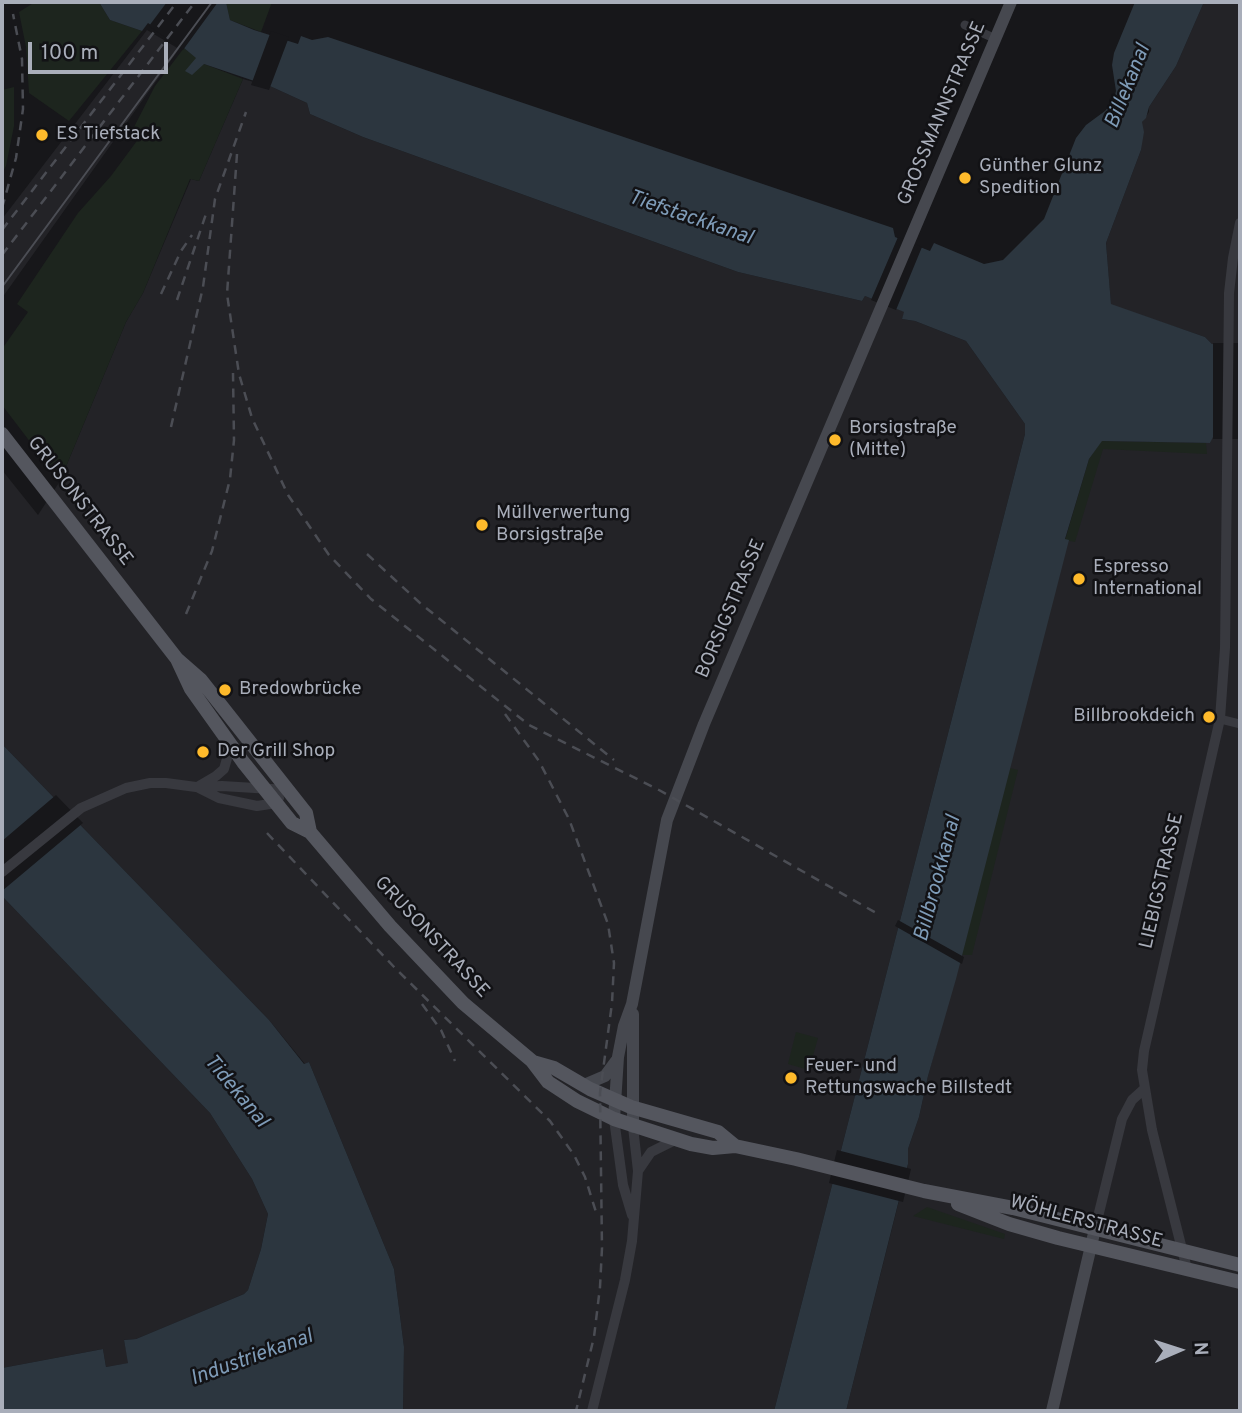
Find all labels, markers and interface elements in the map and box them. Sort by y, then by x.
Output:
street label: GROSSMANNSTRASSE [894,19,992,209]
scale bar [32,28,172,72]
text: 100 m [41,40,98,67]
water label: Billekanal [1101,41,1157,133]
place label: ES Tiefstack [56,124,160,146]
marker: ES Tiefstack [34,127,50,143]
place label: Günther Glunz Spedition [979,156,1102,200]
marker: Günther Glunz Spedition [957,170,973,186]
water label: Tiefstackkanal [624,186,756,252]
place label: Borsigstraße (Mitte) [849,418,957,462]
marker: Borsigstraße (Mitte) [827,432,843,448]
street label: GRUSONSTRASSE [21,433,137,571]
place label: Müllverwertung Borsigstraße [496,503,630,547]
marker: Müllverwertung Borsigstraße [474,517,490,533]
street label: BORSIGSTRASSE [692,536,772,682]
place label: Espresso International [1093,557,1202,601]
marker: Espresso International [1071,571,1087,587]
place label: Bredowbrücke [239,679,362,701]
marker: Bredowbrücke [217,682,233,698]
place label: Billbrookdeich [1073,706,1195,728]
marker: Billbrookdeich [1201,709,1217,725]
place label: Der Grill Shop [217,741,335,763]
marker: Der Grill Shop [195,744,211,760]
street label: LIEBIGSTRASSE [1136,811,1190,951]
water label: Billbrookkanal [910,813,968,945]
street label: GRUSONSTRASSE [369,872,493,1004]
water label: Tidekanal [197,1050,273,1134]
place label: Feuer- und Rettungswache Billstedt [805,1056,1012,1100]
marker: Feuer- und Rettungswache Billstedt [783,1070,799,1086]
street label: WÖHLERSTRASSE [1007,1192,1165,1254]
north arrow [1144,1315,1214,1385]
water label: Industriekanal [187,1325,317,1393]
text: N [1188,1341,1212,1356]

